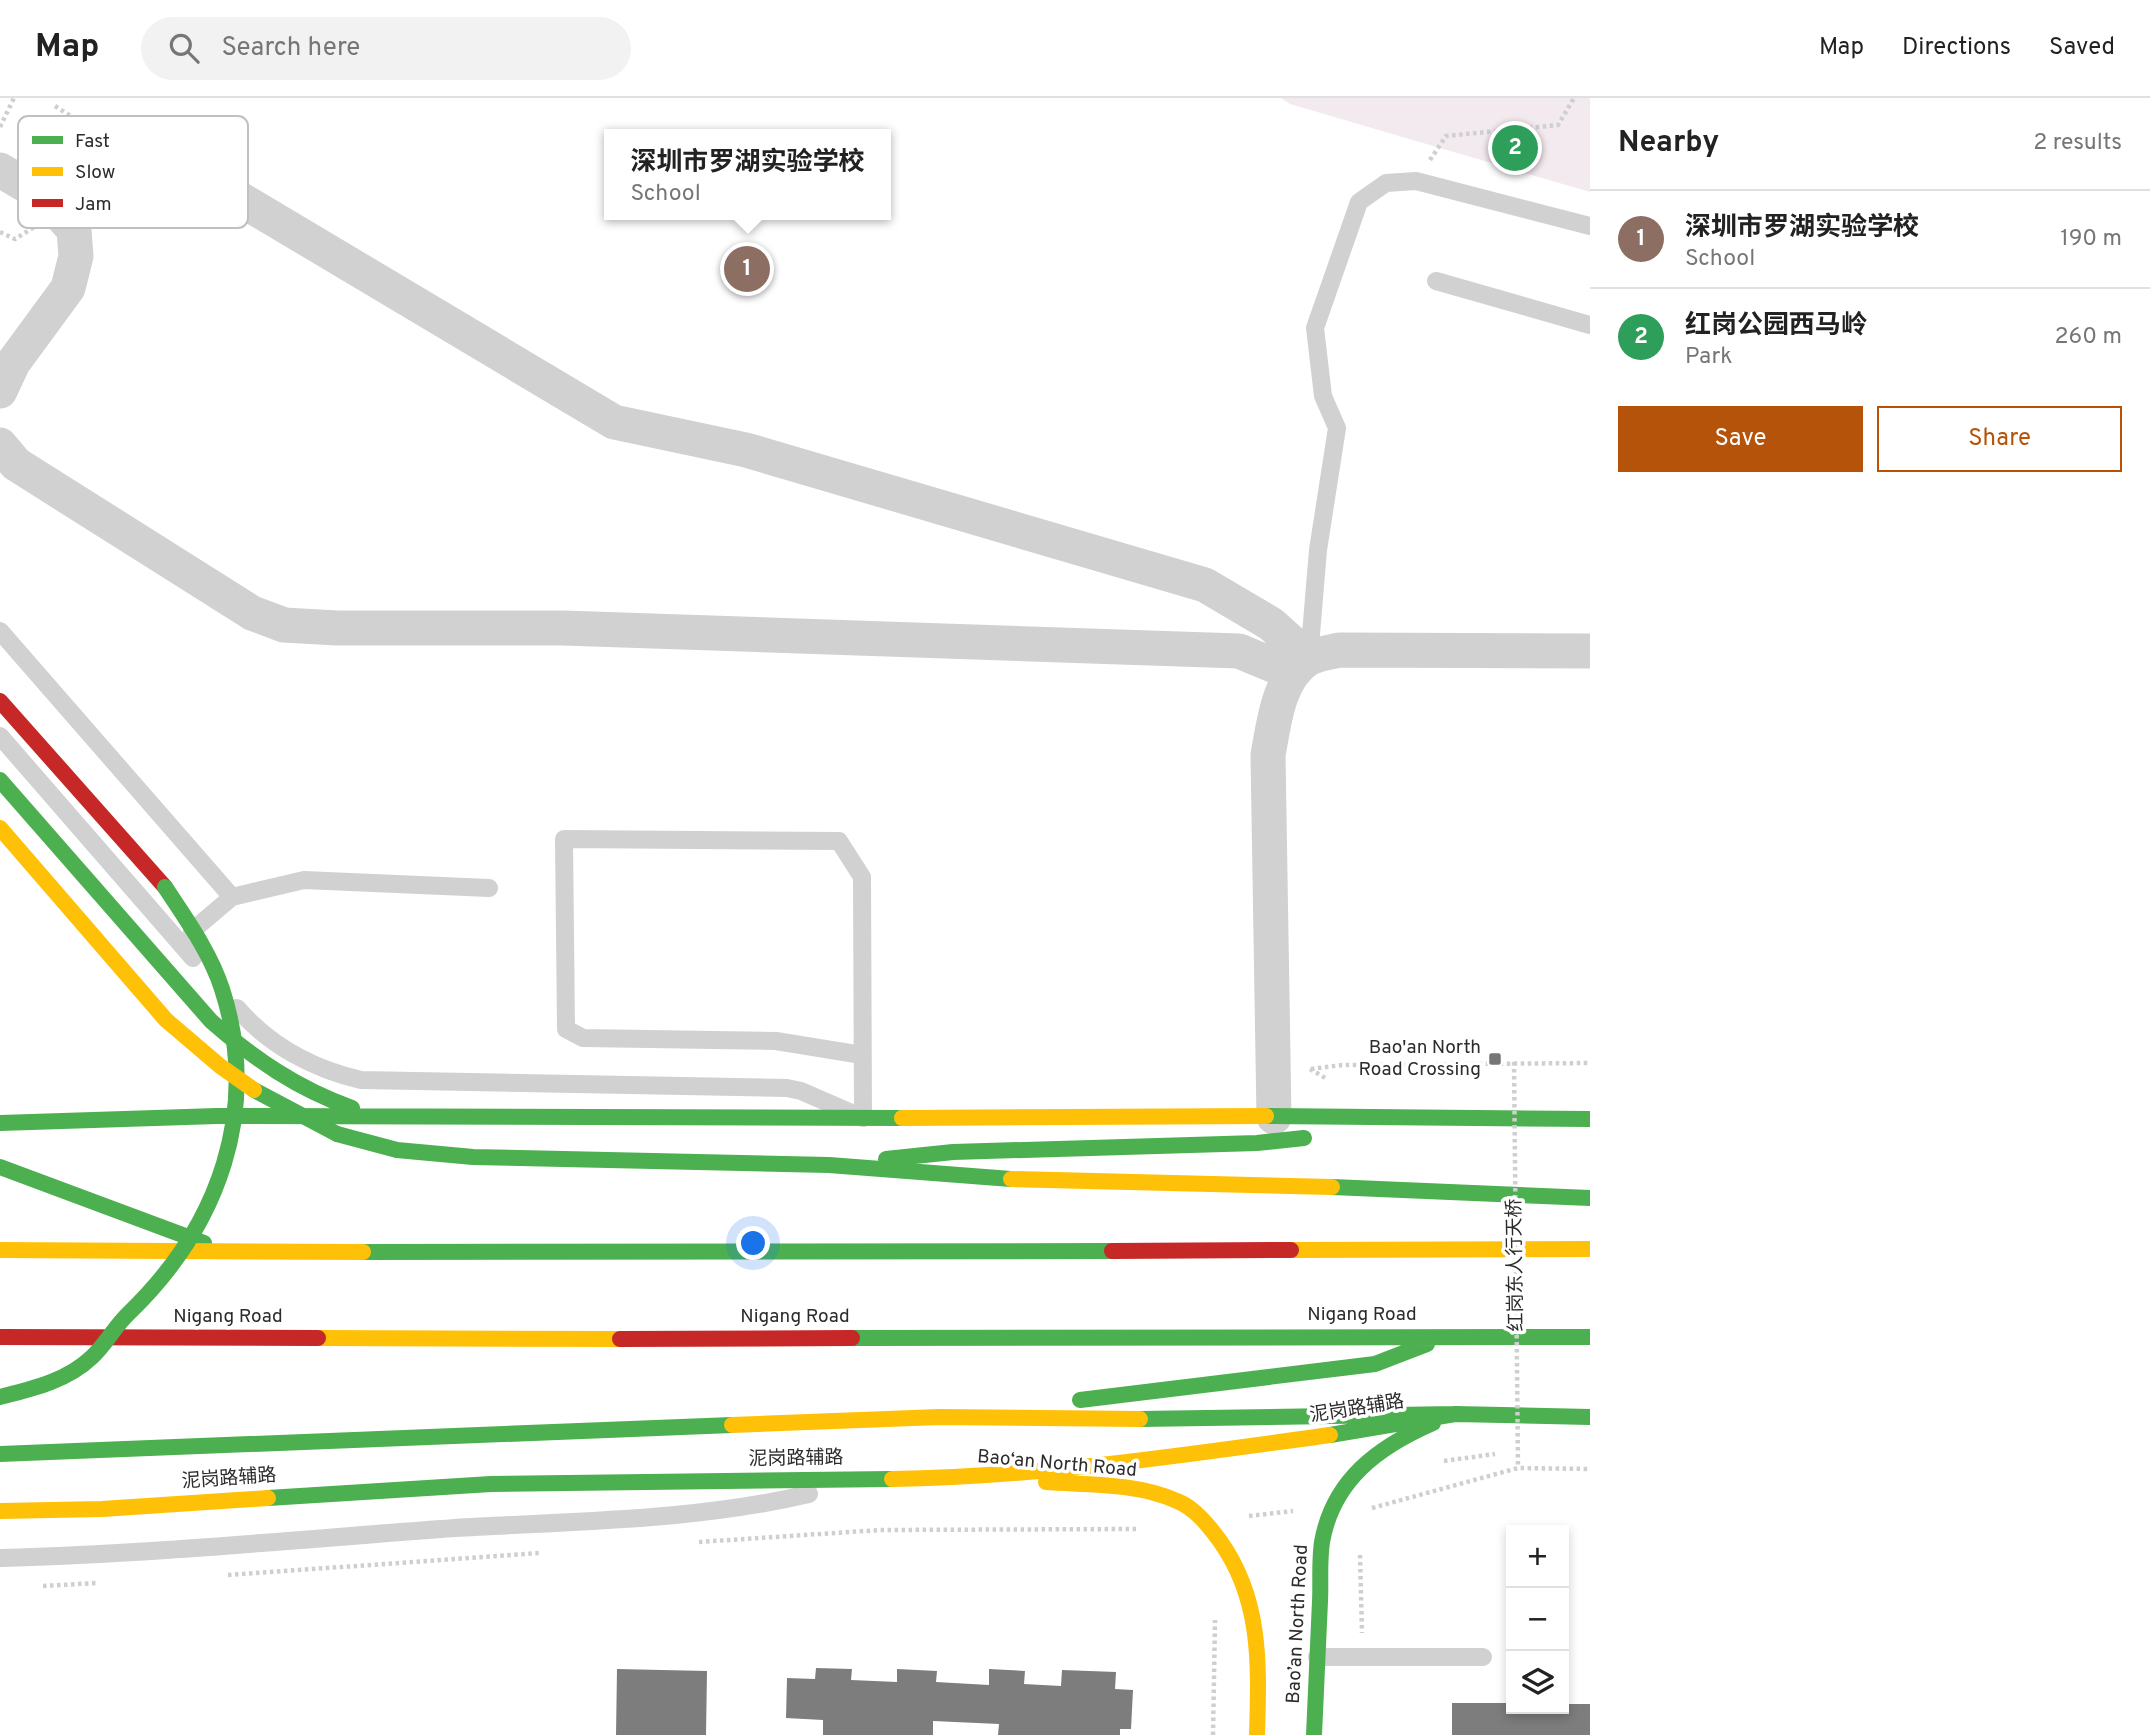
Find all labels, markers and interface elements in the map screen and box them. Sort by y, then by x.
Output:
search box [141,17,631,80]
text: Map [35,27,99,69]
icon: search [165,29,203,67]
text: Search here [221,32,360,65]
text: Map [1819,33,1864,63]
text: Directions [1902,33,2011,63]
text: Saved [2049,33,2115,63]
legend [18,116,248,228]
pin: 2 [1492,122,1538,174]
text: Nearby [1618,125,1719,162]
popup [604,129,891,220]
text: 2 results [2033,129,2122,158]
text: Fast [75,130,110,154]
text: 深圳市罗湖实验学校 [630,147,865,180]
text: Slow [75,161,115,185]
text: School [630,180,701,209]
text: Jam [75,193,112,217]
text: 深圳市罗湖实验学校 [1685,212,1919,245]
text: 1 [1636,225,1646,254]
text: 190 m [2060,225,2122,254]
pin: 1 [724,243,770,295]
text: School [1685,245,1755,274]
text: 红岗公园西马岭 [1685,310,1867,343]
text: 2 [1634,323,1648,352]
text: 260 m [2055,323,2122,352]
text: Park [1685,343,1732,372]
button: Save [1618,406,1863,472]
button: Share [1877,406,2122,472]
place label: Bao'an North Road Crossing [1359,1036,1481,1082]
marker: Bao'an North Road Crossing [1487,1051,1503,1067]
street label: 红岗东人行天桥 [1503,1198,1529,1332]
your location [736,1226,770,1260]
street label: Nigang Road [1307,1303,1417,1327]
street label: Nigang Road [173,1305,283,1329]
street label: Nigang Road [740,1305,850,1329]
street label: 泥岗路辅路 [1308,1390,1406,1428]
street label: Bao‘an North Road [976,1445,1138,1483]
street label: 泥岗路辅路 [748,1446,844,1472]
street label: 泥岗路辅路 [181,1464,277,1494]
map controls [1506,1525,1569,1714]
button: + [1506,1525,1569,1588]
street label: Bao’an North Road [1282,1544,1314,1704]
button: − [1506,1588,1569,1651]
button: layers [1506,1651,1569,1714]

